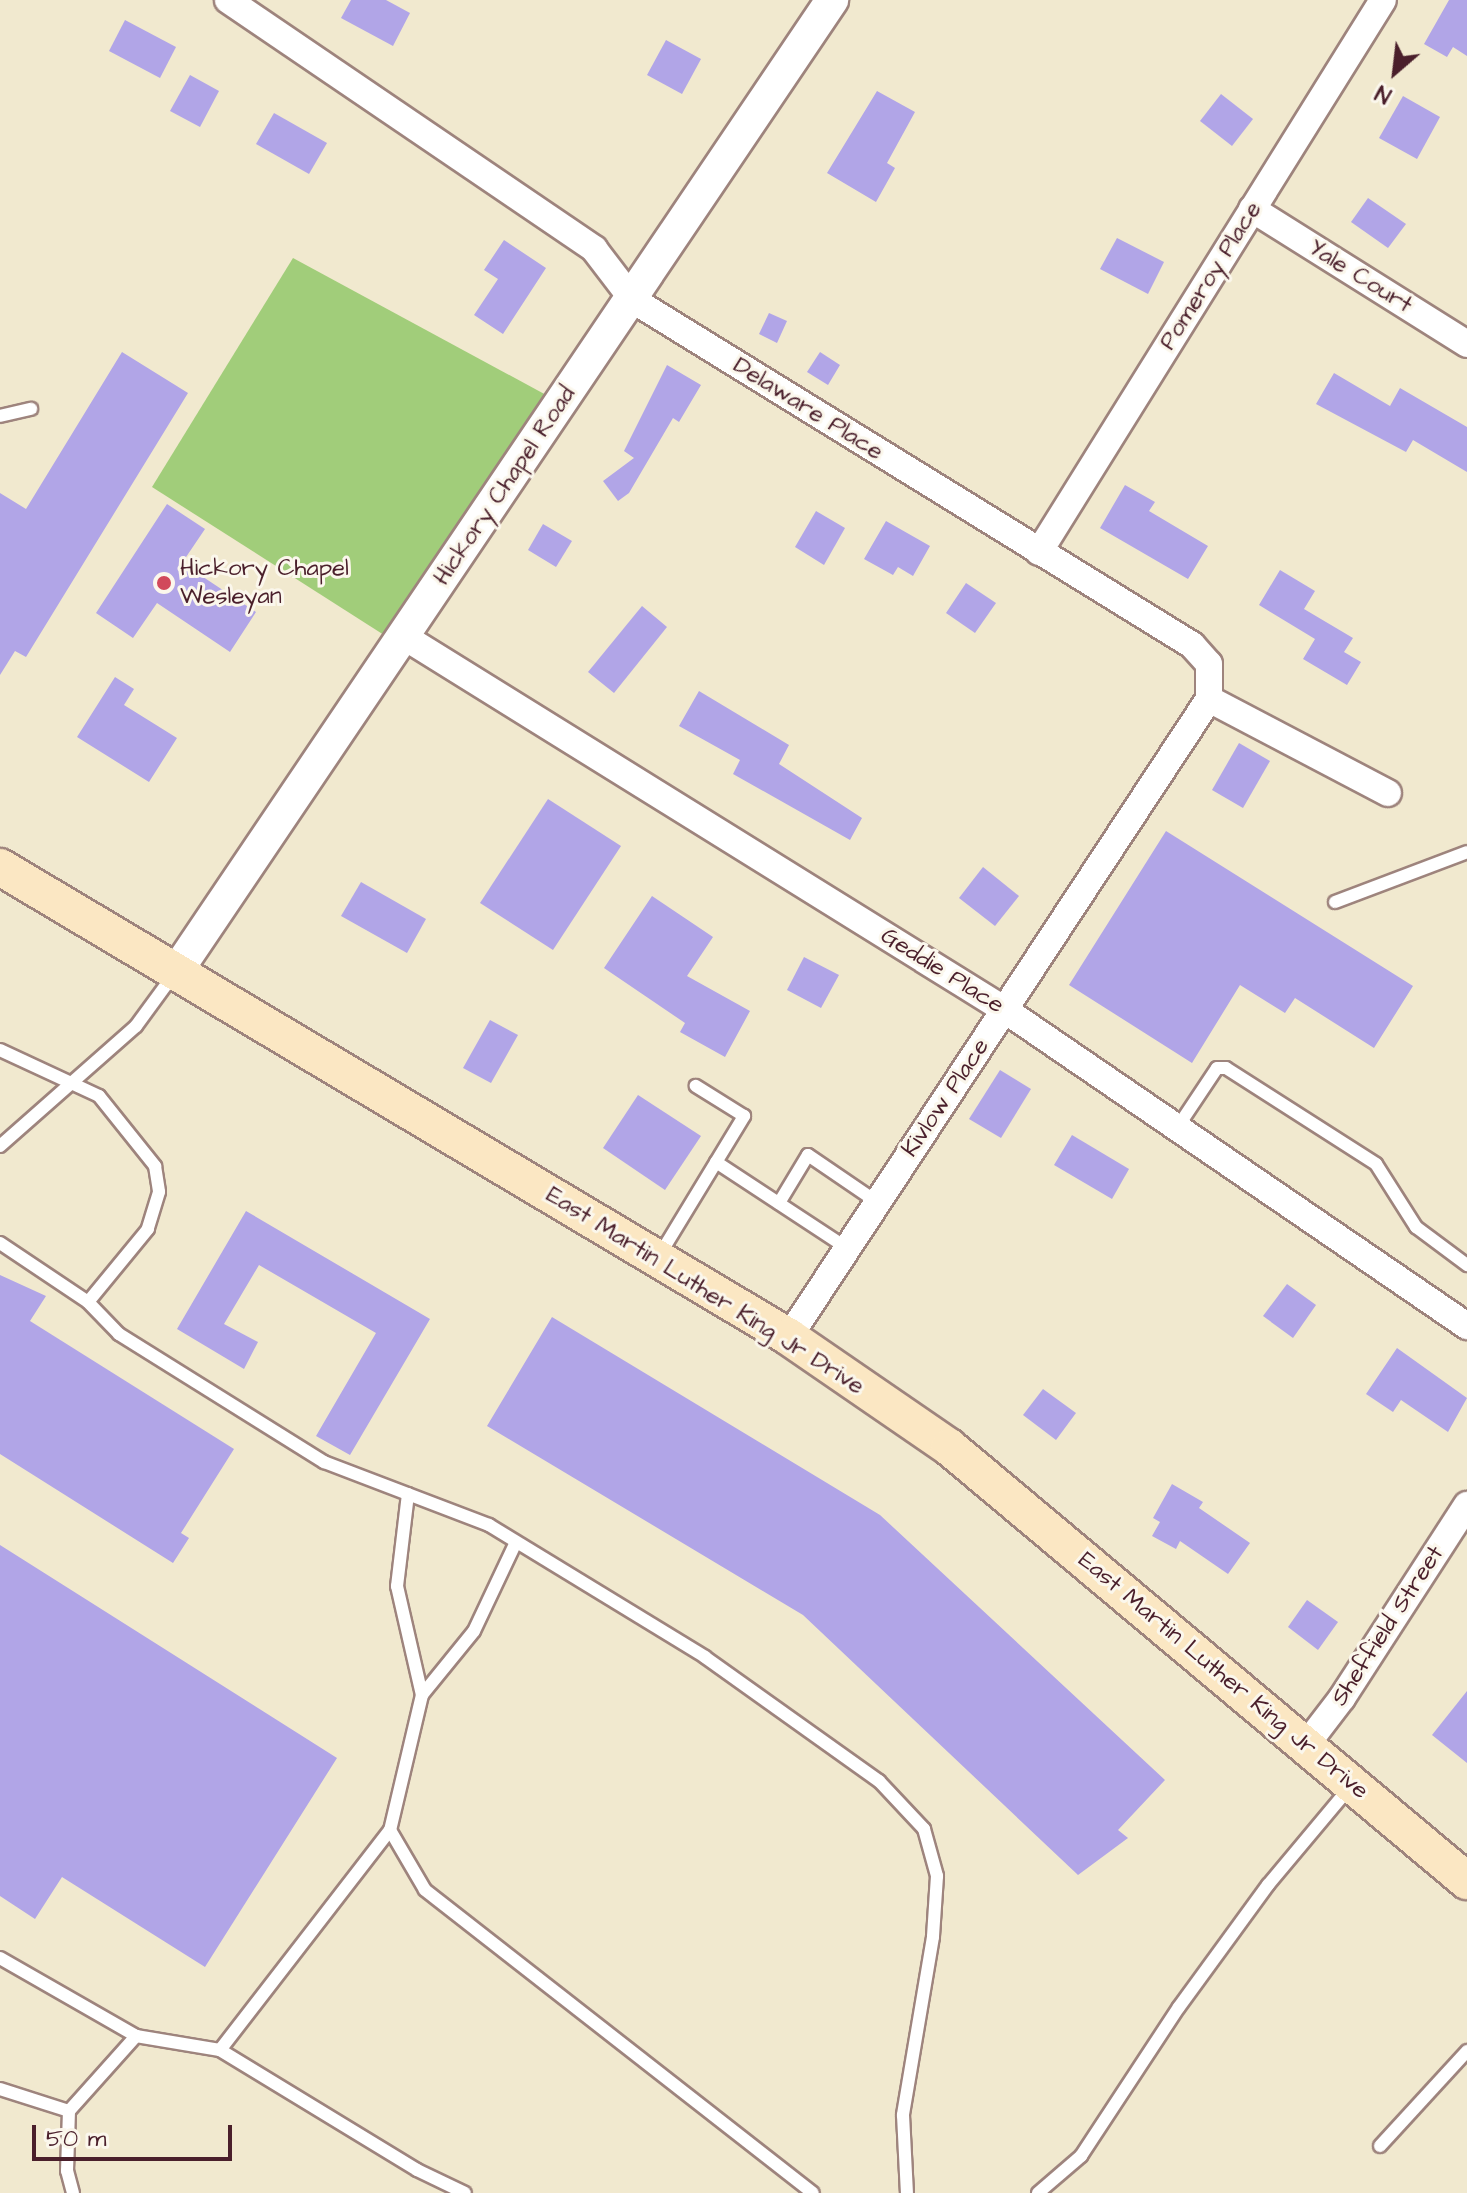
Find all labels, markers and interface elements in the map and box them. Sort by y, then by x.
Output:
north arrow [1355,32,1435,112]
text: N [1370,77,1397,111]
street label: Pomeroy Place [1154,197,1268,355]
street label: Yale Court [1303,234,1417,320]
street label: Delaware Place [728,351,888,467]
street label: Hickory Chapel Road [428,381,582,591]
place label: Hickory Chapel Wesleyan [180,555,349,611]
marker: Hickory Chapel Wesleyan [155,574,173,592]
street label: Geddie Place [875,922,1009,1020]
street label: Kivlow Place [896,1033,996,1163]
street label: East Martin Luther King Jr Drive [541,1181,869,1401]
street label: Sheffield Street [1326,1541,1450,1711]
street label: East Martin Luther King Jr Drive [1072,1546,1374,1806]
scale bar [36,2109,236,2159]
text: 50 m [46,2122,106,2156]

